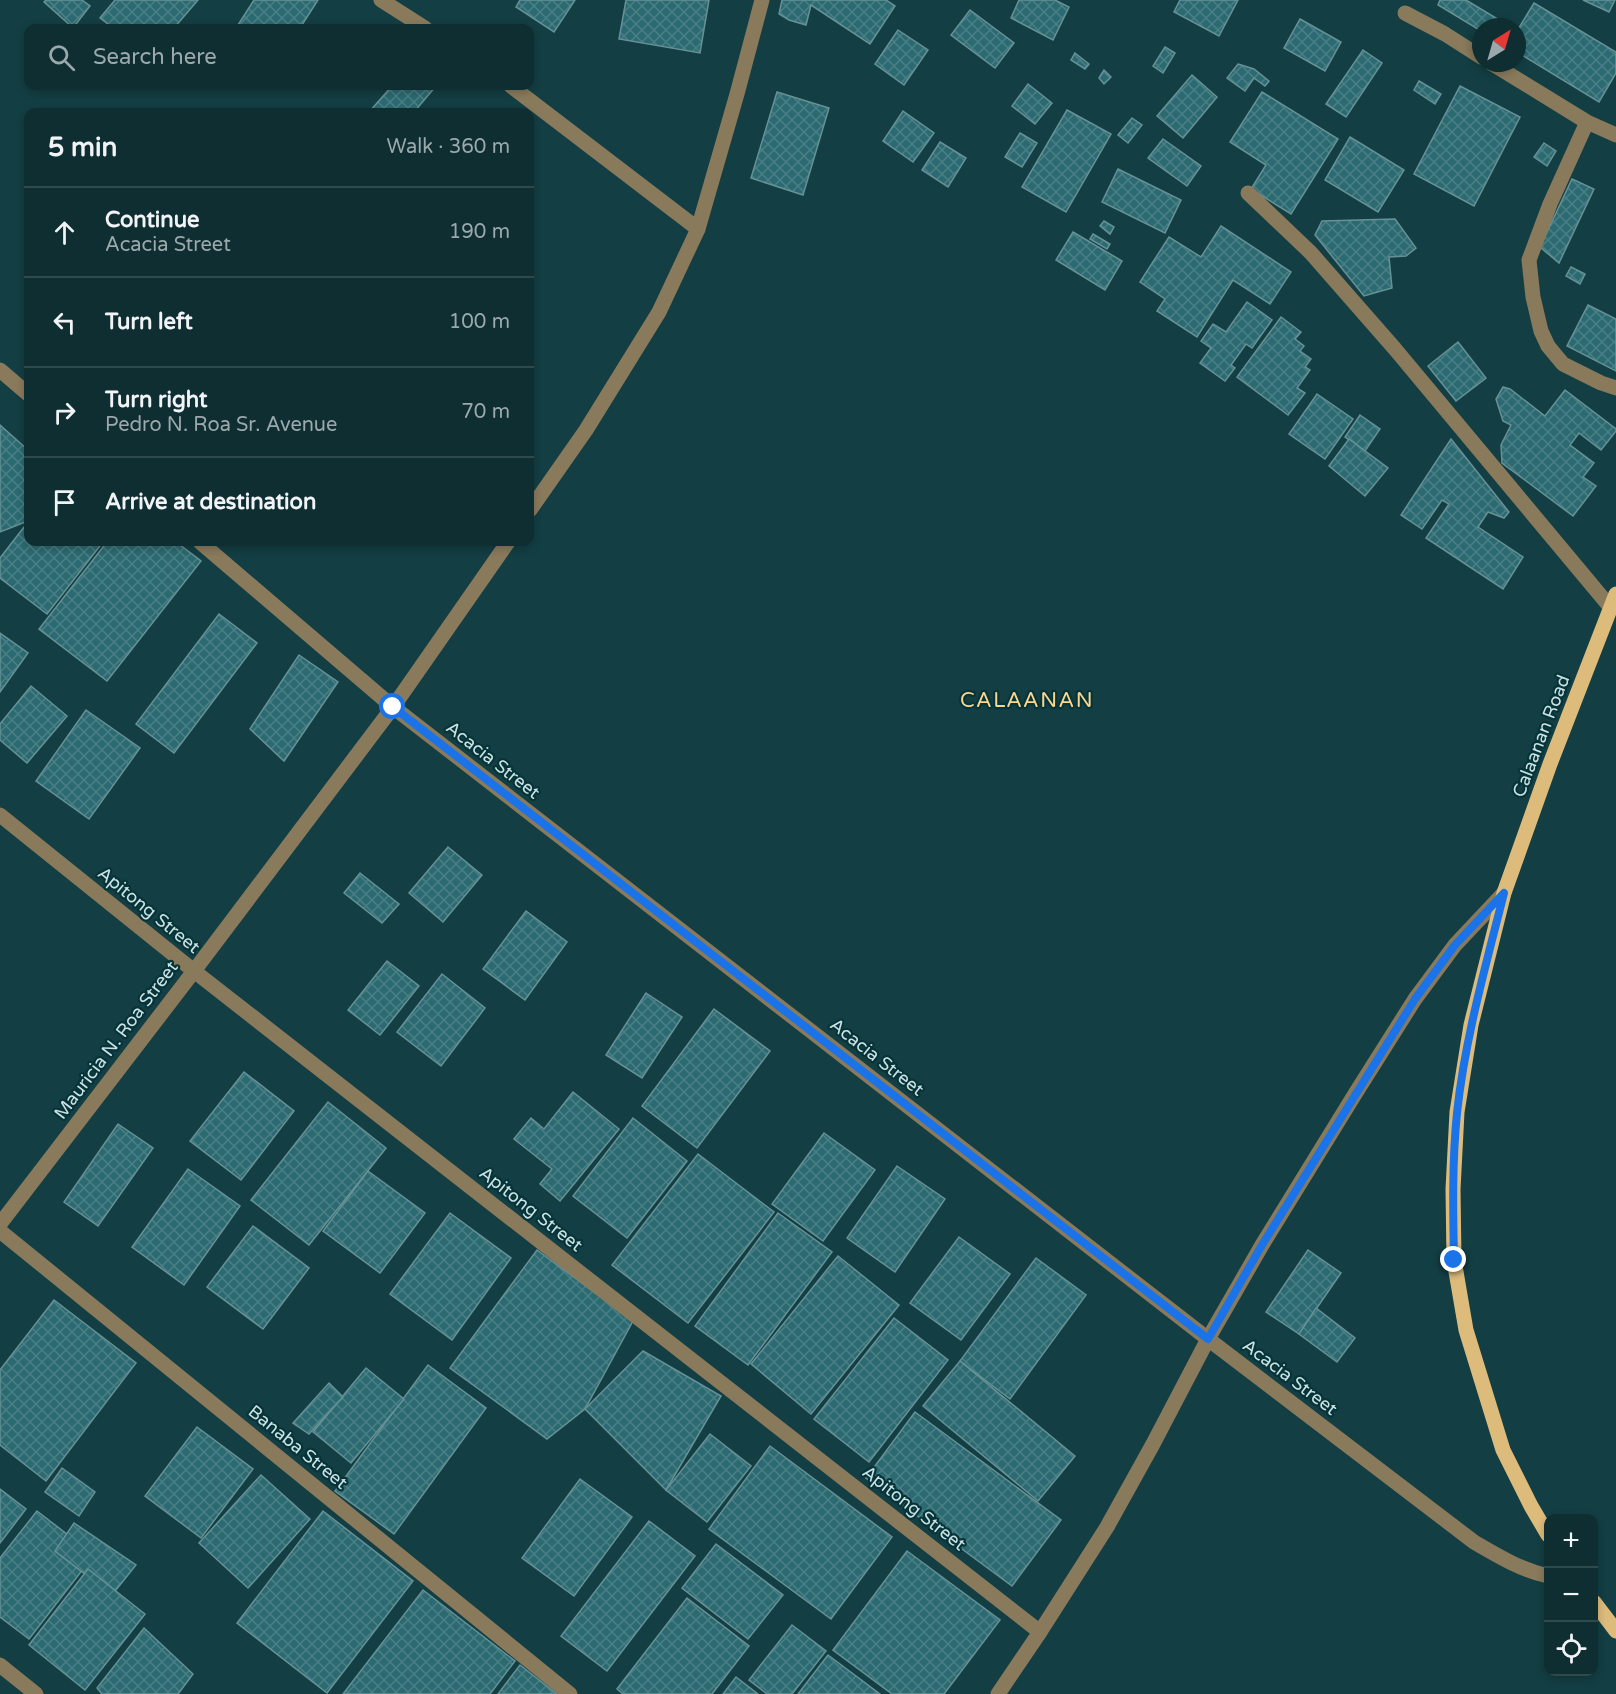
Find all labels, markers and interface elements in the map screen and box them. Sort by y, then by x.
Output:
north arrow [1472,18,1526,72]
search box [24,24,534,90]
icon: search [45,41,78,74]
text: Search here [93,44,217,70]
text: 5 min [48,132,117,163]
text: Walk · 360 m [387,135,510,159]
text: Continue [105,207,200,233]
icon: ahead [48,216,81,249]
text: 190 m [449,220,510,244]
text: Acacia Street [105,233,231,257]
icon: left [48,306,81,339]
text: Turn left [105,309,193,335]
text: 100 m [449,310,510,334]
text: Turn right [105,387,207,413]
icon: right [48,396,81,429]
text: 70 m [461,400,510,424]
text: Pedro N. Roa Sr. Avenue [105,413,337,437]
icon: arrive [48,486,81,519]
text: Arrive at destination [105,489,316,515]
street label: Calaanan Road [1508,672,1574,800]
district label: CALAANAN [960,688,1094,713]
route start [379,693,405,719]
street label: Acacia Street [442,716,544,804]
street label: Apitong Street [93,862,205,958]
street label: Mauricia N. Roa Street [49,956,183,1123]
street label: Acacia Street [826,1013,928,1101]
street label: Apitong Street [475,1162,587,1256]
route end [1440,1246,1466,1272]
street label: Acacia Street [1238,1334,1342,1420]
street label: Banaba Street [244,1400,352,1494]
street label: Apitong Street [858,1461,970,1555]
map controls [1544,1514,1598,1676]
button: + [1544,1514,1598,1568]
button: − [1544,1568,1598,1622]
button: locate [1544,1622,1598,1676]

